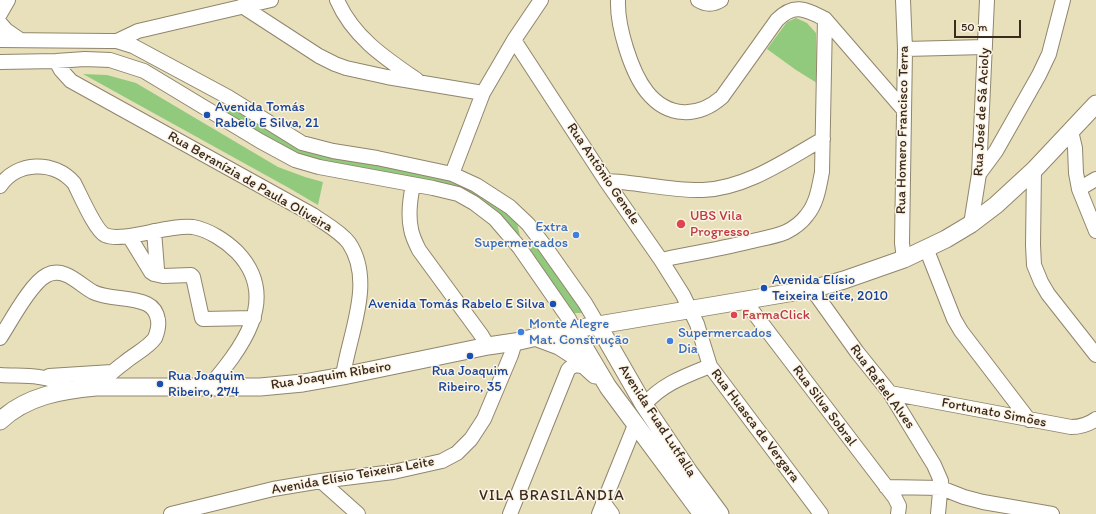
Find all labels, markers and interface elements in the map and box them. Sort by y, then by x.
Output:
scale bar [956,12,1023,38]
text: 50 m [961,20,987,34]
street label: Rua Homero Francisco Terra [893,46,913,214]
street label: Rua José de Sá Acioly [970,47,994,177]
place label: Avenida Tomás Rabelo E Silva, 21 [215,99,319,132]
marker: Avenida Tomás Rabelo E Silva, 21 [202,110,212,120]
street label: Rua Antônio Genele [563,120,643,228]
street label: Rua Beranízia de Paula Oliveira [165,128,335,236]
place label: UBS Vila Progresso [690,208,750,240]
marker: UBS Vila Progresso [675,218,687,230]
place label: Extra Supermercados [474,219,568,252]
marker: Extra Supermercados [571,230,581,240]
place label: Avenida Elísio Teixeira Leite, 2010 [772,272,888,304]
marker: Avenida Elísio Teixeira Leite, 2010 [759,283,769,293]
place label: Avenida Tomás Rabelo E Silva [368,296,545,312]
marker: Avenida Tomás Rabelo E Silva [548,299,558,309]
place label: FarmaClick [742,307,810,323]
marker: FarmaClick [729,310,739,320]
place label: Monte Alegre Mat. Construção [529,316,629,348]
place label: Supermercados Dia [678,325,772,358]
marker: Monte Alegre Mat. Construção [516,327,526,337]
marker: Supermercados Dia [665,336,675,346]
street label: Rua Rafael Alves [846,341,918,433]
marker: Rua Joaquim Ribeiro, 35 [465,351,475,361]
street label: Rua Joaquim Ribeiro [270,358,392,394]
street label: Avenida Fuad Lutfalla [614,362,700,480]
street label: Rua Silva Sobral [788,362,860,450]
place label: Rua Joaquim Ribeiro, 35 [432,363,508,396]
street label: Rua Huasca de Vergara [707,366,803,486]
place label: Rua Joaquim Ribeiro, 274 [168,368,245,400]
marker: Rua Joaquim Ribeiro, 274 [155,379,165,389]
street label: Fortunato Simões [940,395,1048,431]
street label: Avenida Elísio Teixeira Leite [270,453,436,499]
district label: VILA BRASILÂNDIA [480,487,624,505]

